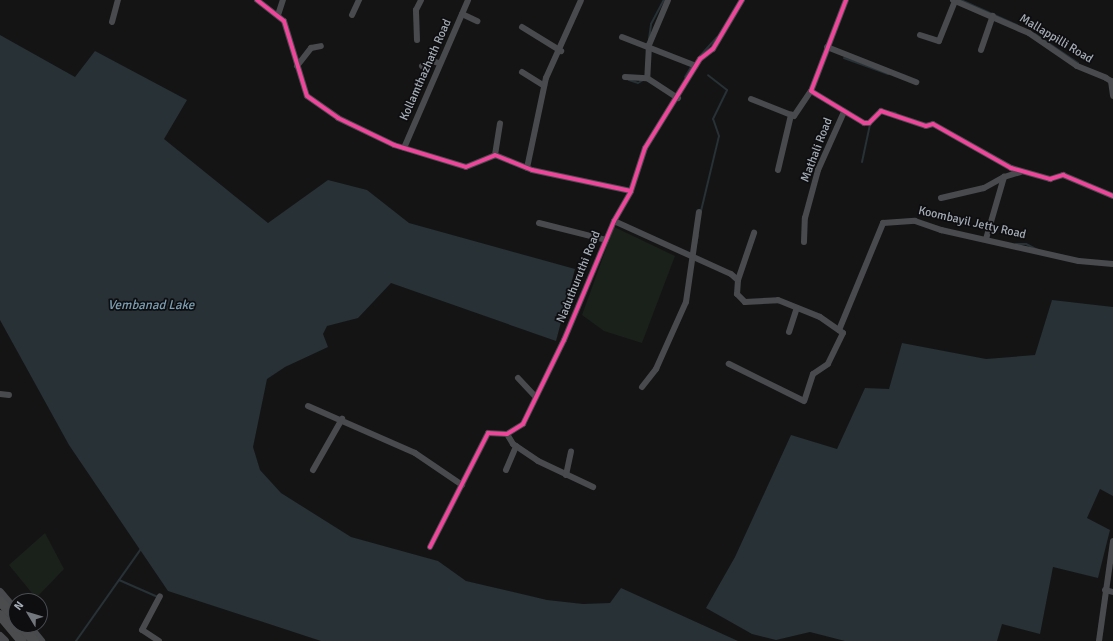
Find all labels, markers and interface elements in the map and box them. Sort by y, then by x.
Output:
street label: Mallappilli Road [1017,11,1095,67]
street label: Kollamthazhath Road [397,17,455,123]
street label: Mathali Road [798,116,836,184]
street label: Koombayil Jetty Road [917,204,1027,242]
street label: Naduthuruthi Road [554,229,604,325]
water label: Vembanad Lake [108,297,194,313]
north arrow [8,593,48,633]
text: N [11,599,26,613]

